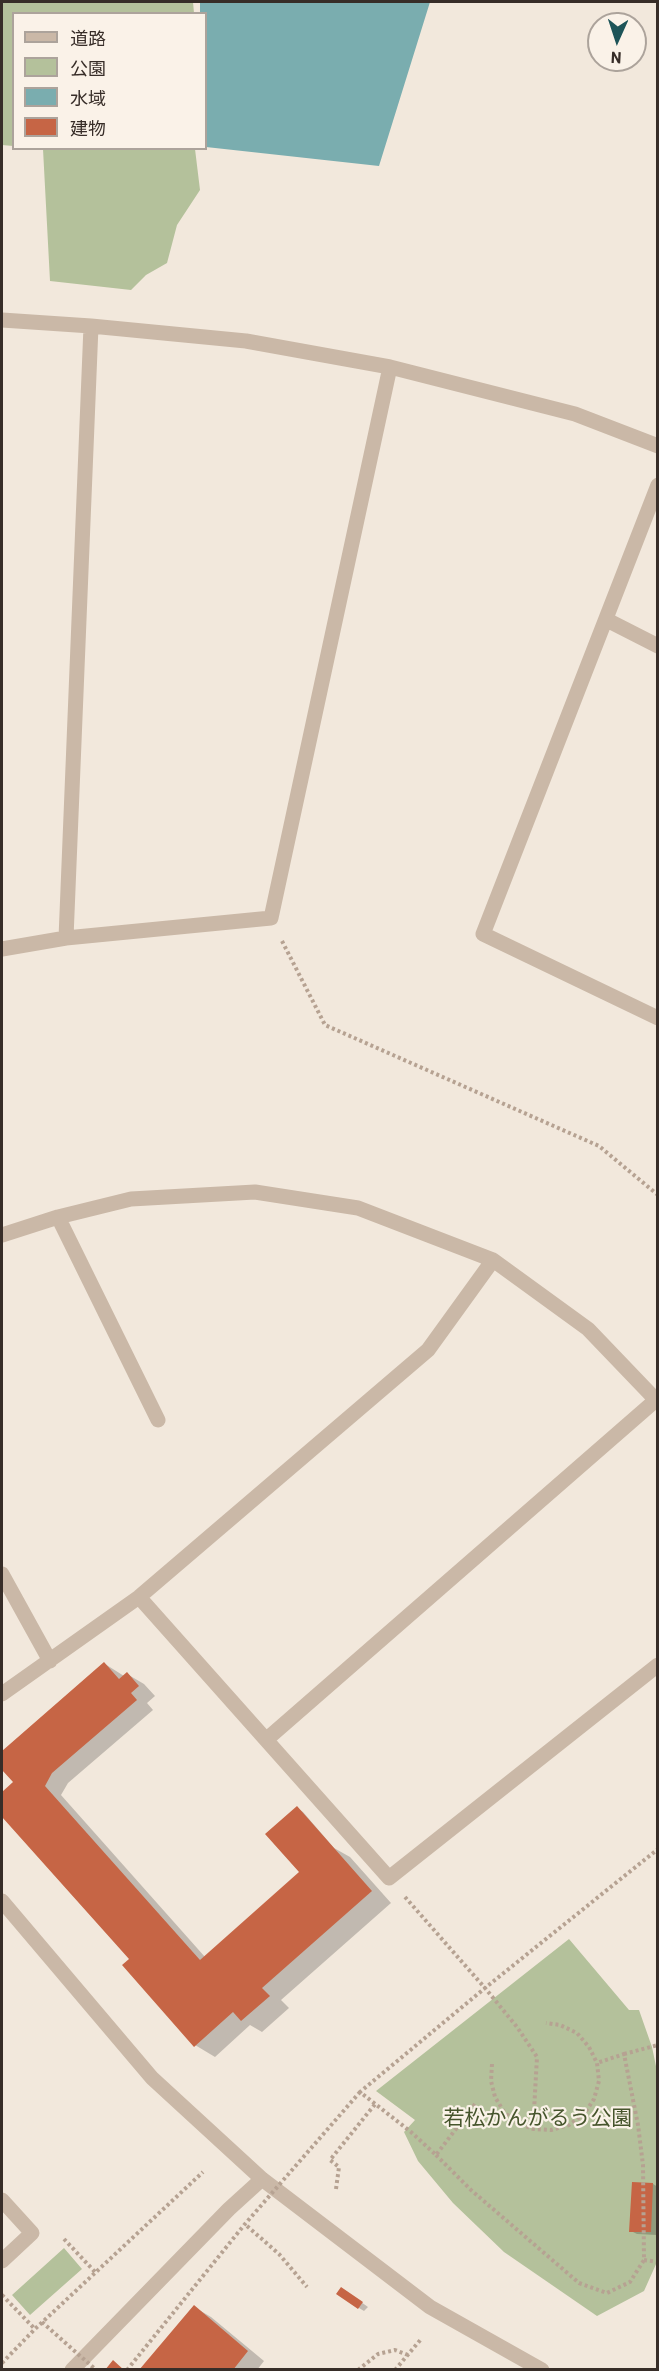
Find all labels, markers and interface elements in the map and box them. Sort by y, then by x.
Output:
legend [12,12,207,150]
north arrow [587,12,647,72]
text: 道路 [70,27,106,49]
text: N [610,49,622,68]
text: 公園 [70,57,106,79]
text: 水域 [70,87,106,109]
text: 建物 [70,117,106,139]
park label: 若松かんがるう公園 [444,2105,632,2131]

